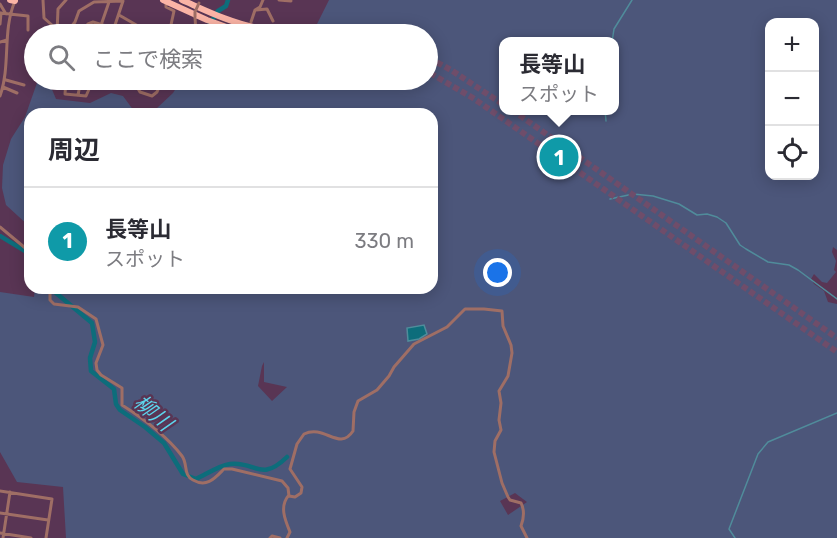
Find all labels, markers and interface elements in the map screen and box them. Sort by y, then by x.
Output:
map controls [765,18,819,180]
button: + [765,18,819,72]
search box [24,24,438,90]
popup [499,37,619,115]
icon: search [45,41,78,74]
text: ここで検索 [93,46,203,73]
text: 長等山 [519,51,585,78]
button: − [765,72,819,126]
text: スポット [519,82,599,106]
button: locate [765,126,819,180]
pin: 1 [540,134,578,180]
text: 周辺 [48,135,100,166]
text: 長等山 [105,216,171,243]
text: 1 [63,229,72,253]
text: 330 m [355,229,414,253]
text: スポット [105,247,185,271]
your location [483,258,512,287]
water label: 柳川 [129,389,179,437]

